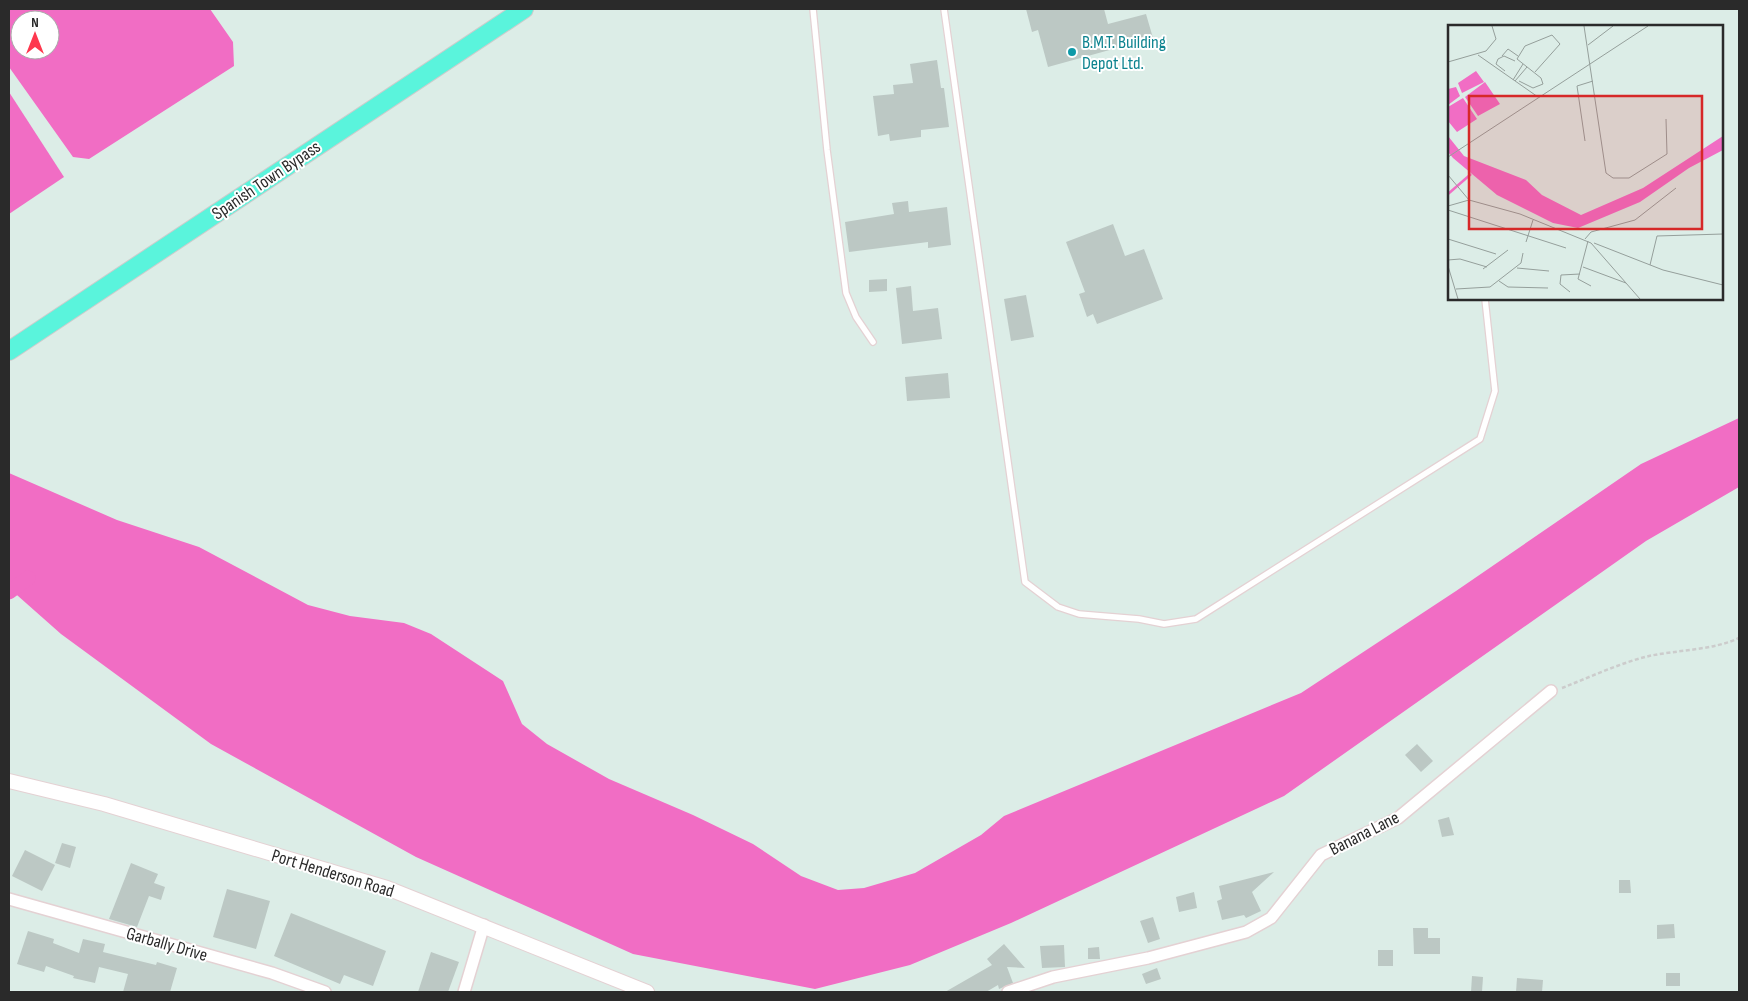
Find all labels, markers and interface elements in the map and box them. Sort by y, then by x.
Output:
north arrow [10,10,60,60]
text: N [31,14,39,31]
inset map [1448,25,1723,300]
place label: B.M.T. Building Depot Ltd. [1082,32,1166,74]
marker: B.M.T. Building Depot Ltd. [1066,46,1078,58]
street label: Spanish Town Bypass [208,136,324,224]
street label: Banana Lane [1326,807,1403,860]
street label: Port Henderson Road [269,845,397,902]
street label: Garbally Drive [124,923,210,966]

